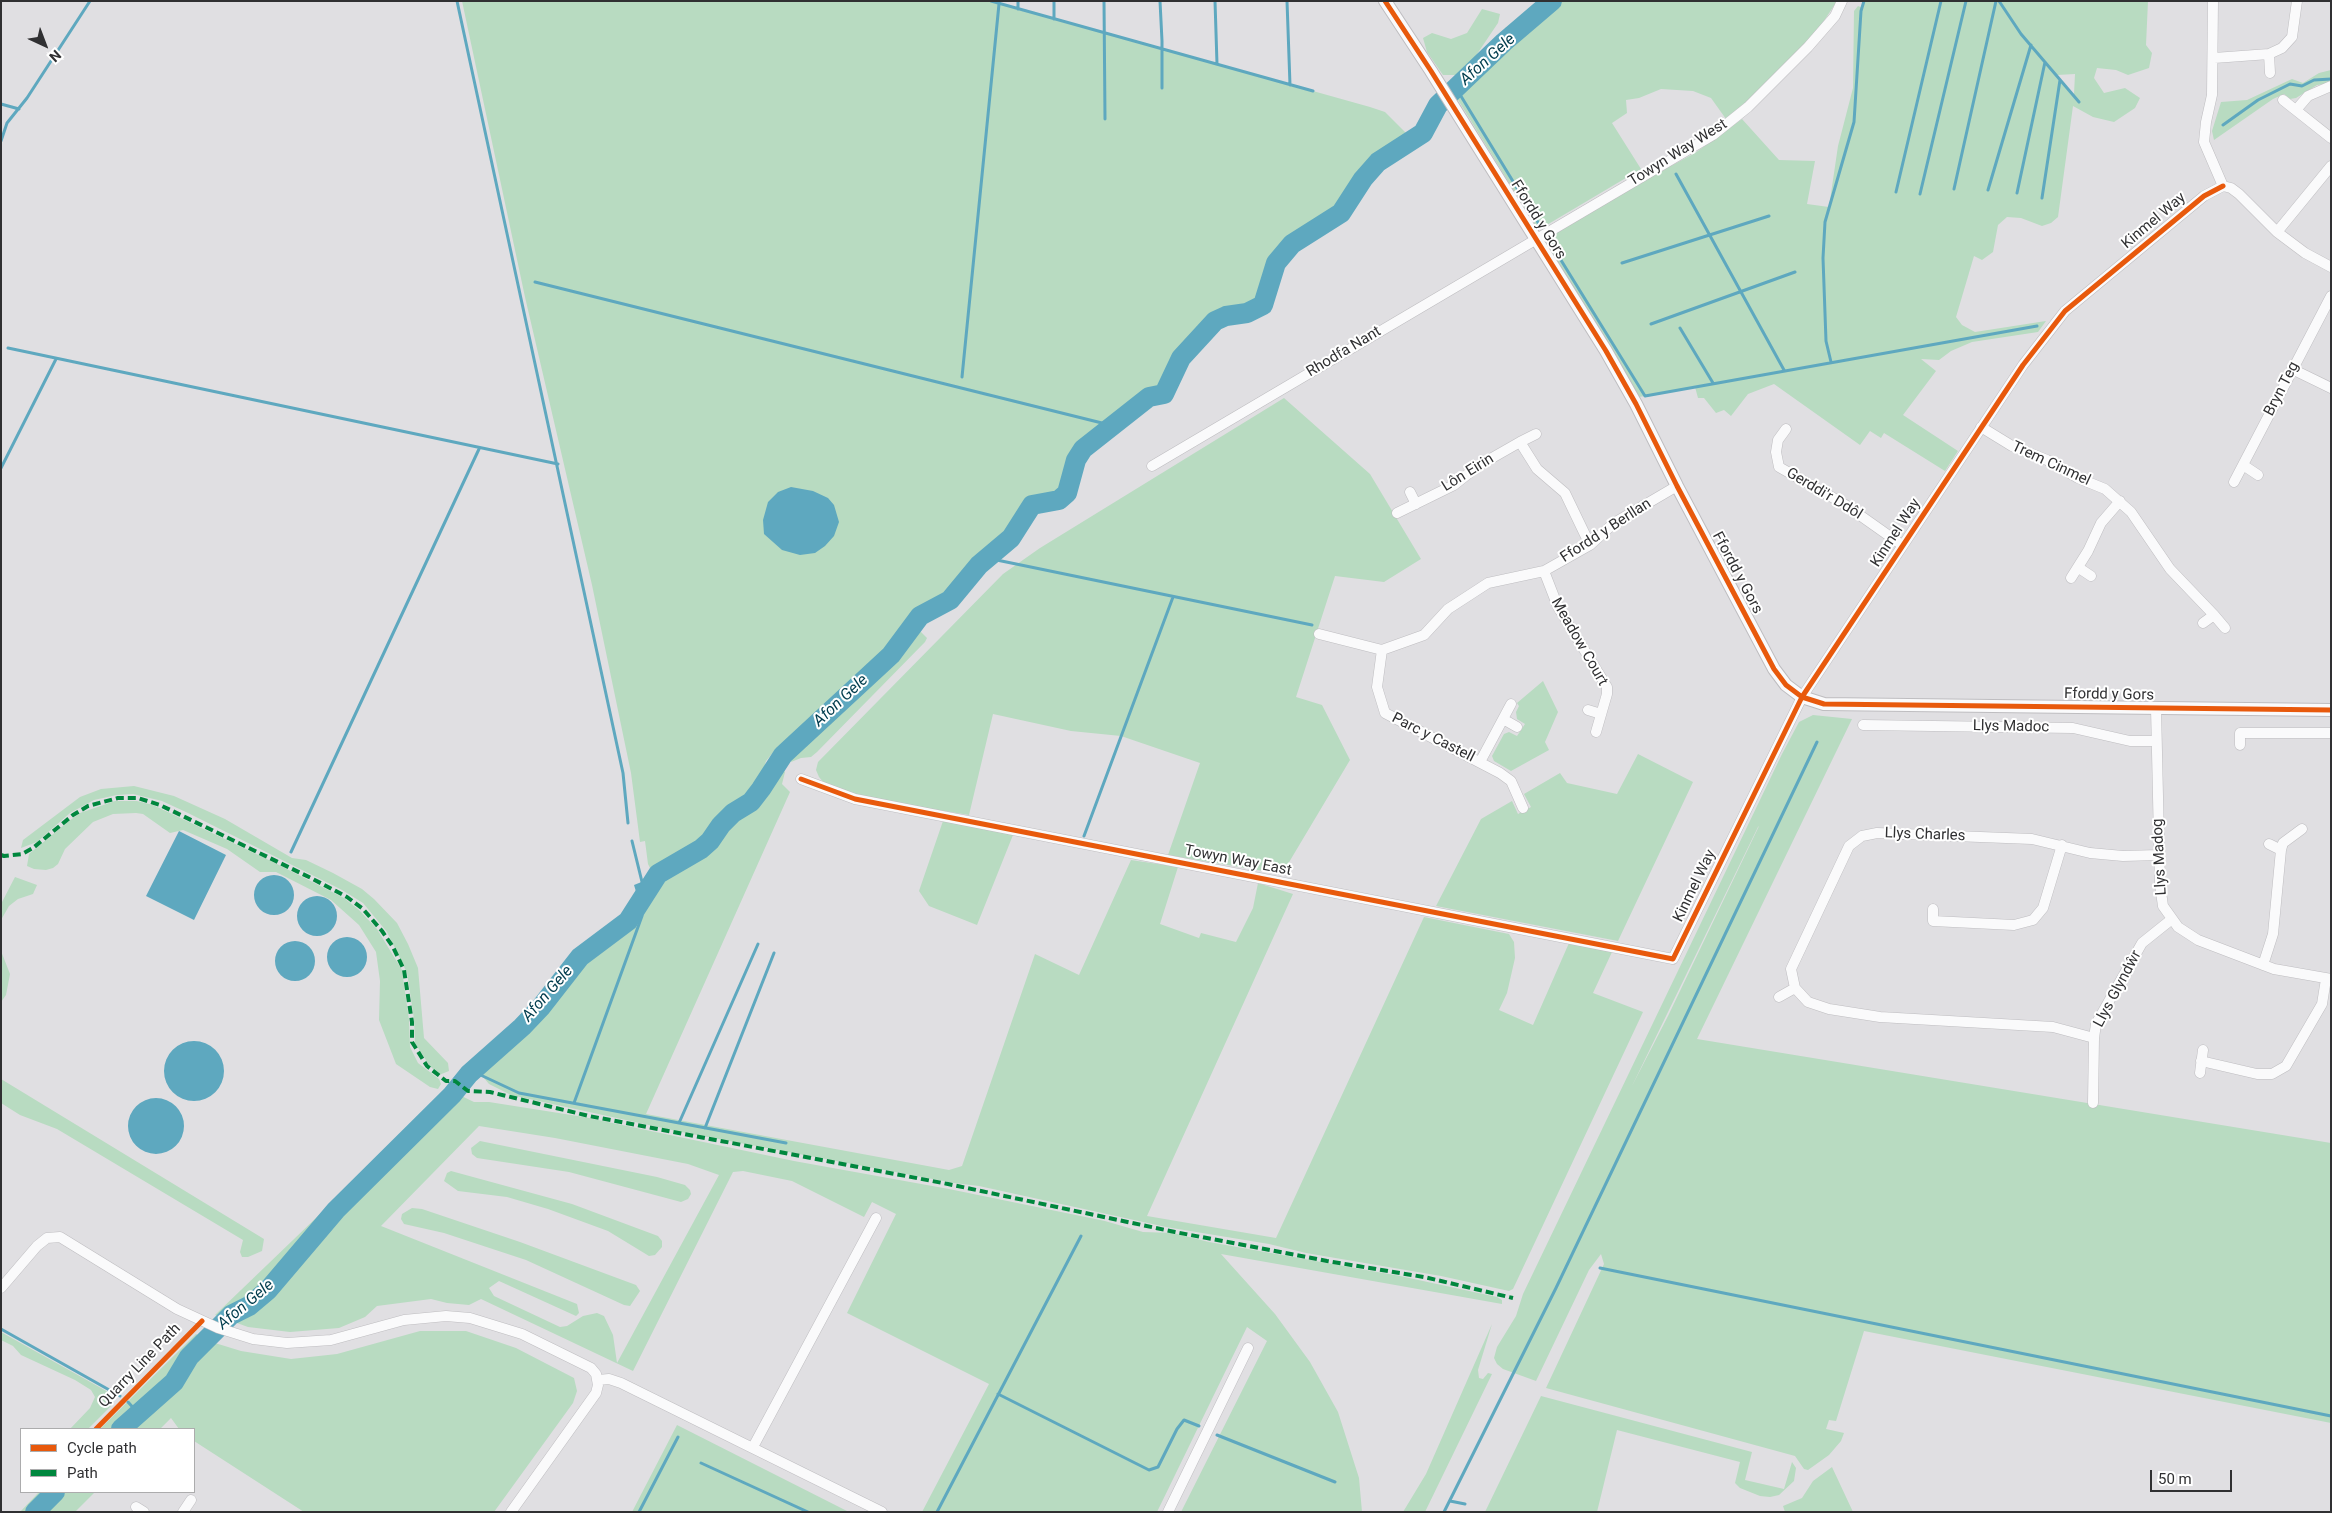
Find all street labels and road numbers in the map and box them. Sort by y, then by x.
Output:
street label: Towyn Way West [1625,115,1731,191]
street label: Ffordd y Gors [1507,177,1569,263]
street label: Kinmel Way [2118,189,2190,253]
street label: Rhodfa Nant [1304,323,1384,381]
street label: Bryn Teg [2261,359,2303,419]
street label: Trem Cinmel [2009,438,2093,490]
street label: Lôn Eirin [1439,450,1497,496]
street label: Gerddi'r Ddôl [1783,464,1865,524]
street label: Ffordd y Berllan [1557,495,1655,567]
street label: Kinmel Way [1867,495,1925,571]
street label: Ffordd y Gors [1708,529,1766,617]
street label: Meadow Court [1547,595,1611,689]
street label: Ffordd y Gors [2064,685,2154,705]
street label: Parc y Castell [1389,709,1477,767]
street label: Llys Madoc [1973,717,2049,737]
street label: Llys Madog [2149,818,2171,896]
street label: Llys Charles [1884,825,1966,845]
street label: Towyn Way East [1183,842,1293,880]
street label: Kinmel Way [1670,847,1720,925]
street label: Llys Glyndŵr [2090,948,2146,1030]
street label: Quarry Line Path [95,1320,185,1412]

